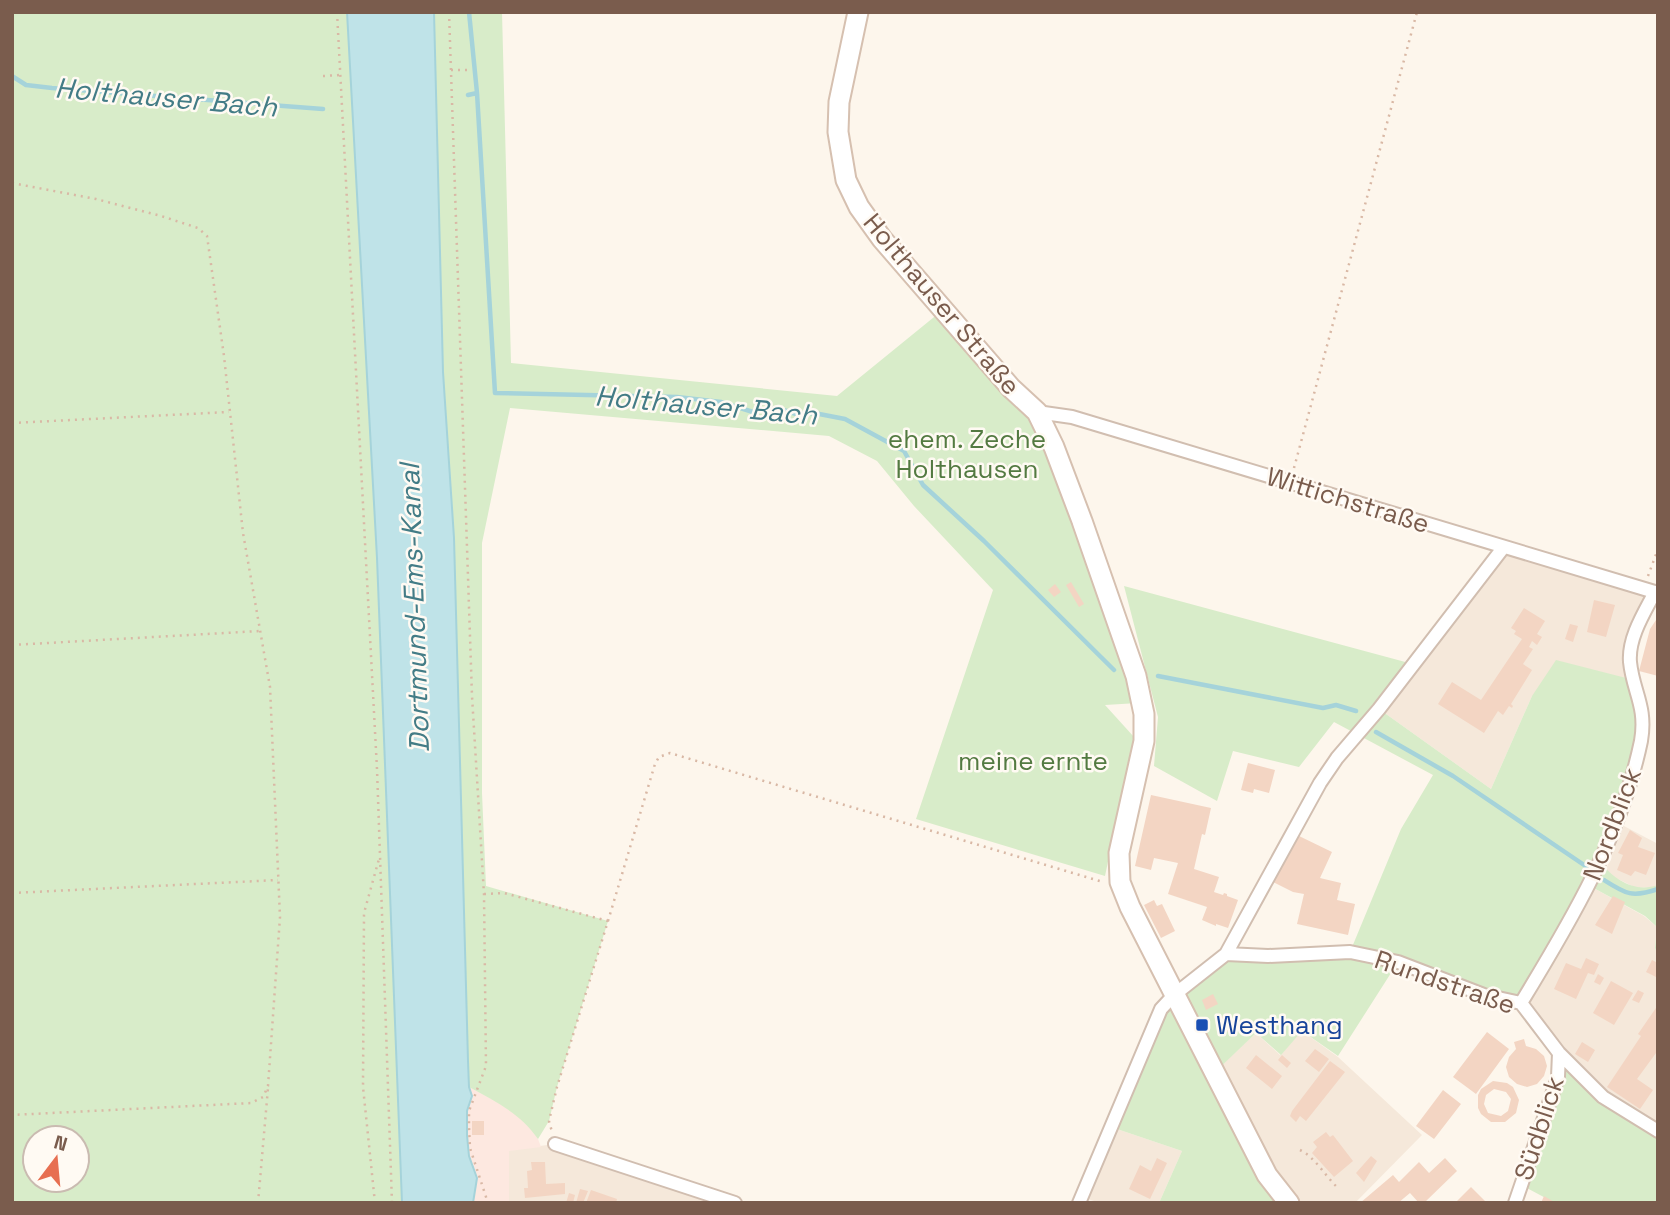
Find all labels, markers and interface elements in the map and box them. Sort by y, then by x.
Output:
water label: Holthauser Bach [54,69,279,125]
street label: Holthauser Straße [856,206,1028,402]
water label: Holthauser Bach [594,377,819,433]
park label: ehem. Zeche Holthausen [888,422,1046,486]
street label: Wittichstraße [1262,459,1434,541]
water label: Dortmund-Ems-Kanal [391,460,437,753]
park label: meine ernte [958,744,1108,778]
street label: Nordblick [1575,763,1649,885]
street label: Rundstraße [1370,942,1520,1022]
place label: Westhang [1216,1008,1343,1042]
marker: Westhang [1194,1017,1210,1033]
street label: Südblick [1506,1072,1572,1184]
north arrow [21,1124,91,1194]
text: N [51,1129,70,1157]

